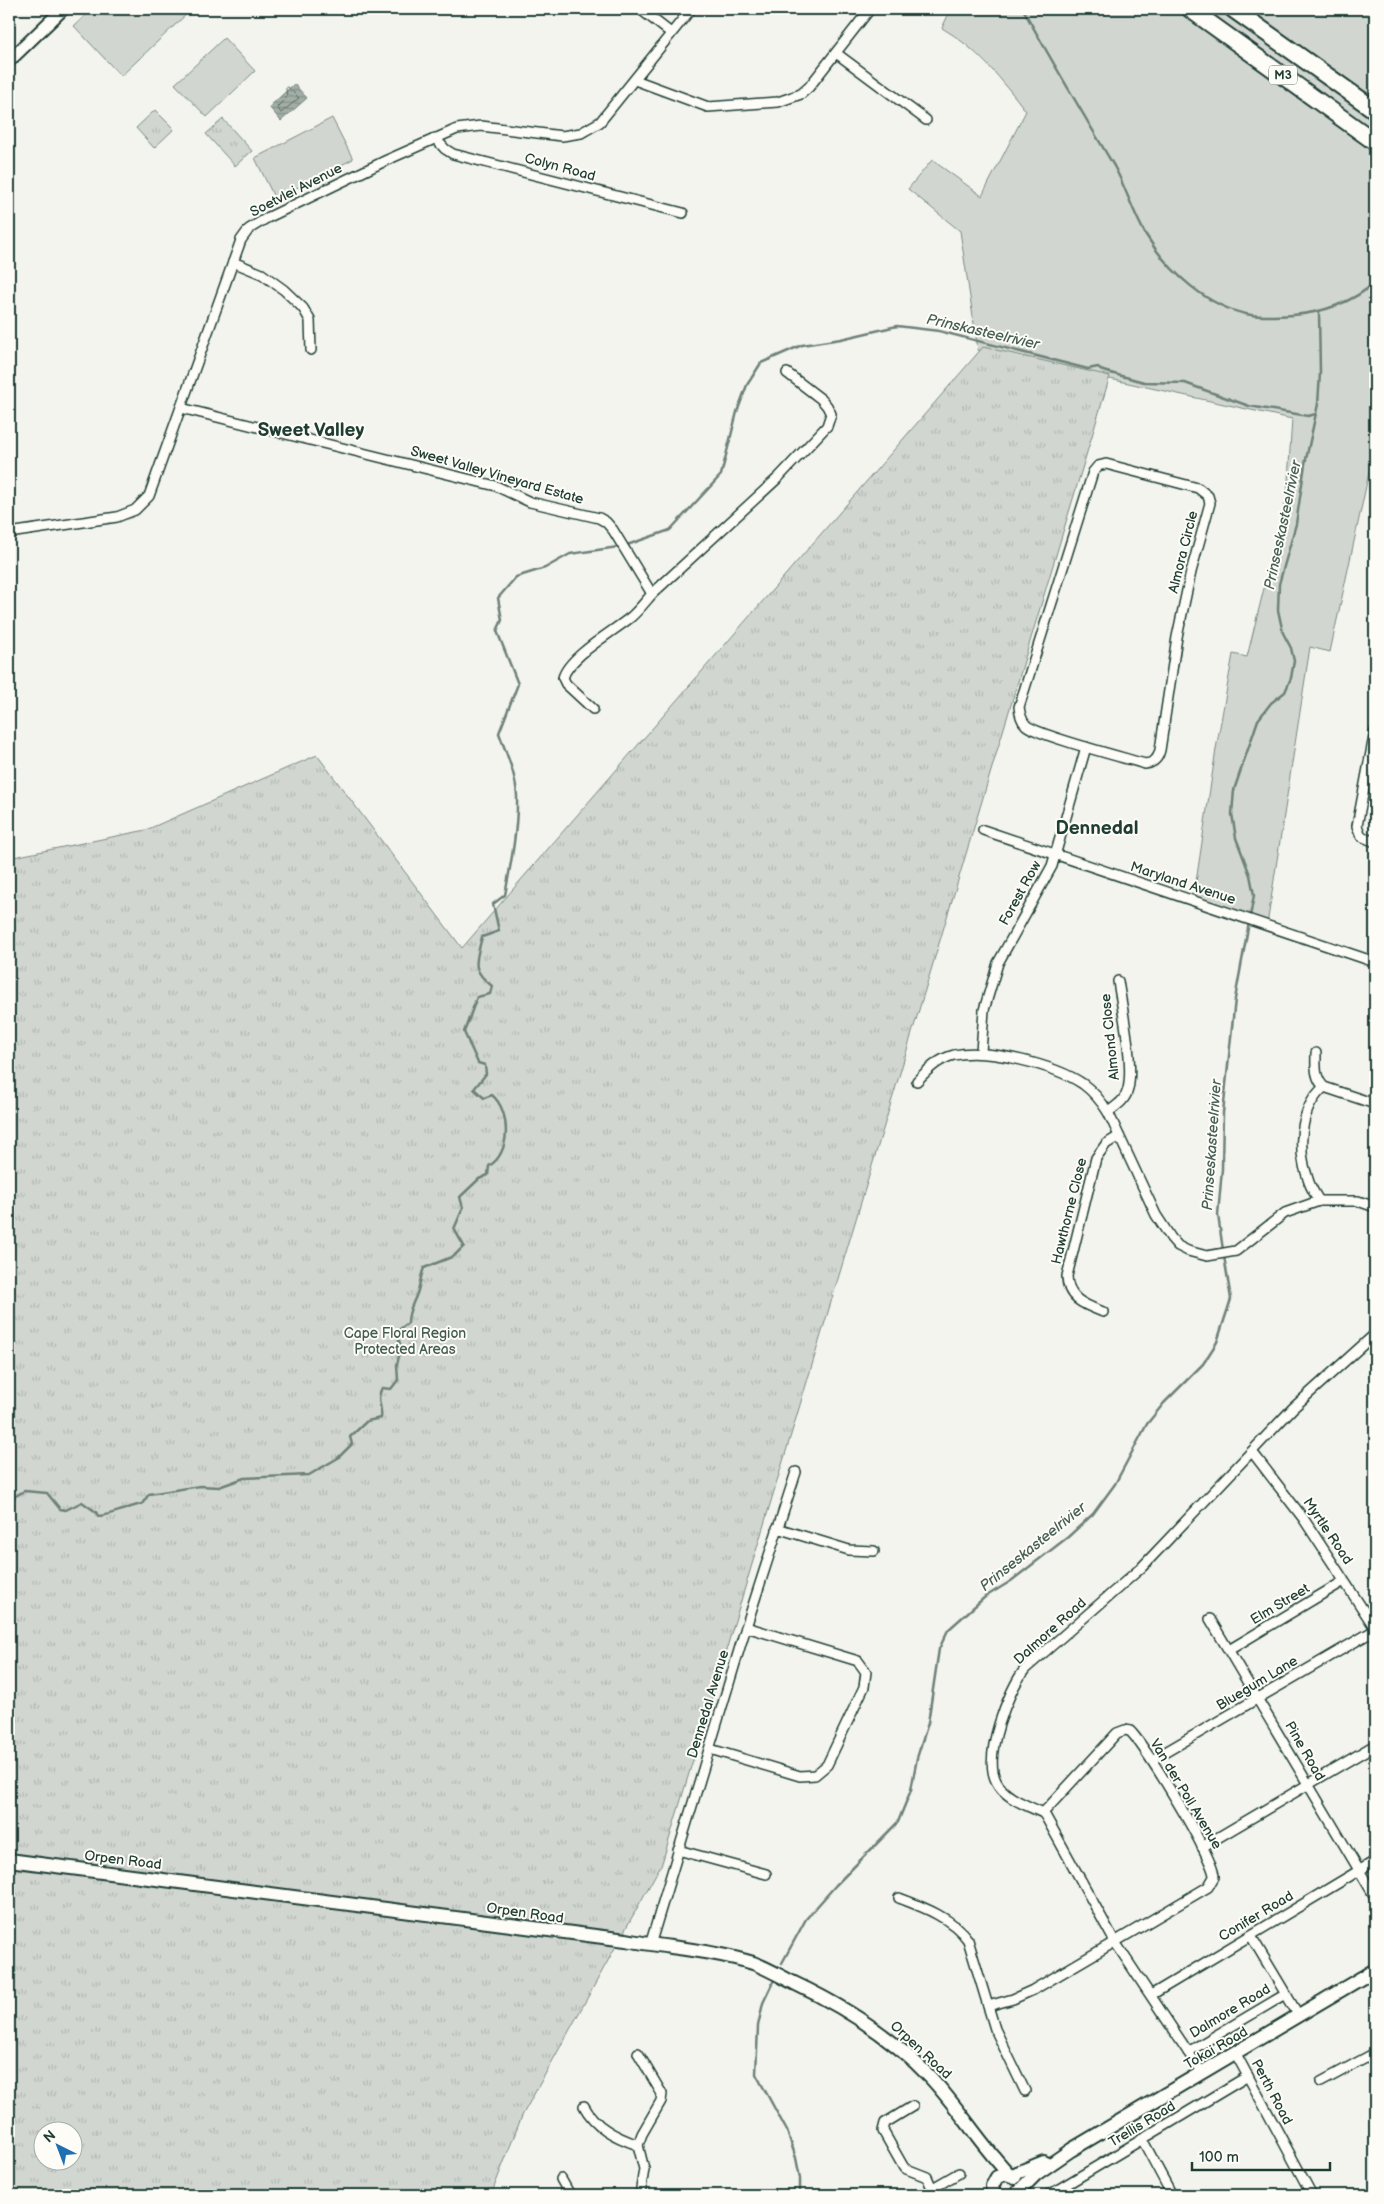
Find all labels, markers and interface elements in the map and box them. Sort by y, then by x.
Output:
road number: M3 [1269,66,1297,84]
street label: Colyn Road [523,149,597,185]
street label: Soetvlei Avenue [247,159,345,221]
water label: Prinskasteelrivier [925,310,1043,355]
district label: Sweet Valley [258,419,365,442]
street label: Sweet Valley Vineyard Estate [409,442,585,508]
water label: Prinseskasteelrivier [1260,457,1306,591]
street label: Almora Circle [1165,509,1201,595]
district label: Dennedal [1055,817,1139,840]
street label: Forest Row [995,857,1045,928]
street label: Maryland Avenue [1128,858,1238,908]
street label: Almond Close [1097,993,1123,1081]
water label: Prinseskasteelrivier [1198,1077,1226,1211]
street label: Hawthorne Close [1048,1156,1090,1266]
park label: Cape Floral Region Protected Areas [344,1325,466,1358]
street label: Myrtle Road [1299,1494,1357,1568]
water label: Prinseskasteelrivier [976,1497,1091,1596]
street label: Elm Street [1247,1579,1313,1628]
street label: Dalmore Road [1010,1594,1090,1668]
street label: Dennedal Avenue [683,1648,733,1760]
street label: Bluegum Lane [1213,1652,1301,1714]
street label: Pine Road [1281,1718,1329,1784]
street label: Van der Poll Avenue [1146,1736,1226,1852]
street label: Orpen Road [83,1847,163,1873]
street label: Conifer Road [1216,1887,1296,1945]
street label: Orpen Road [485,1899,565,1927]
street label: Dalmore Road [1186,1980,1274,2042]
street label: Orpen Road [887,2017,955,2083]
street label: Tokai Road [1181,2023,1251,2073]
street label: Perth Road [1248,2056,1296,2128]
street label: Trellis Road [1106,2097,1178,2151]
north arrow [32,2122,82,2172]
text: N [40,2127,59,2147]
scale bar [1192,2139,1329,2171]
text: 100 m [1199,2148,1239,2167]

